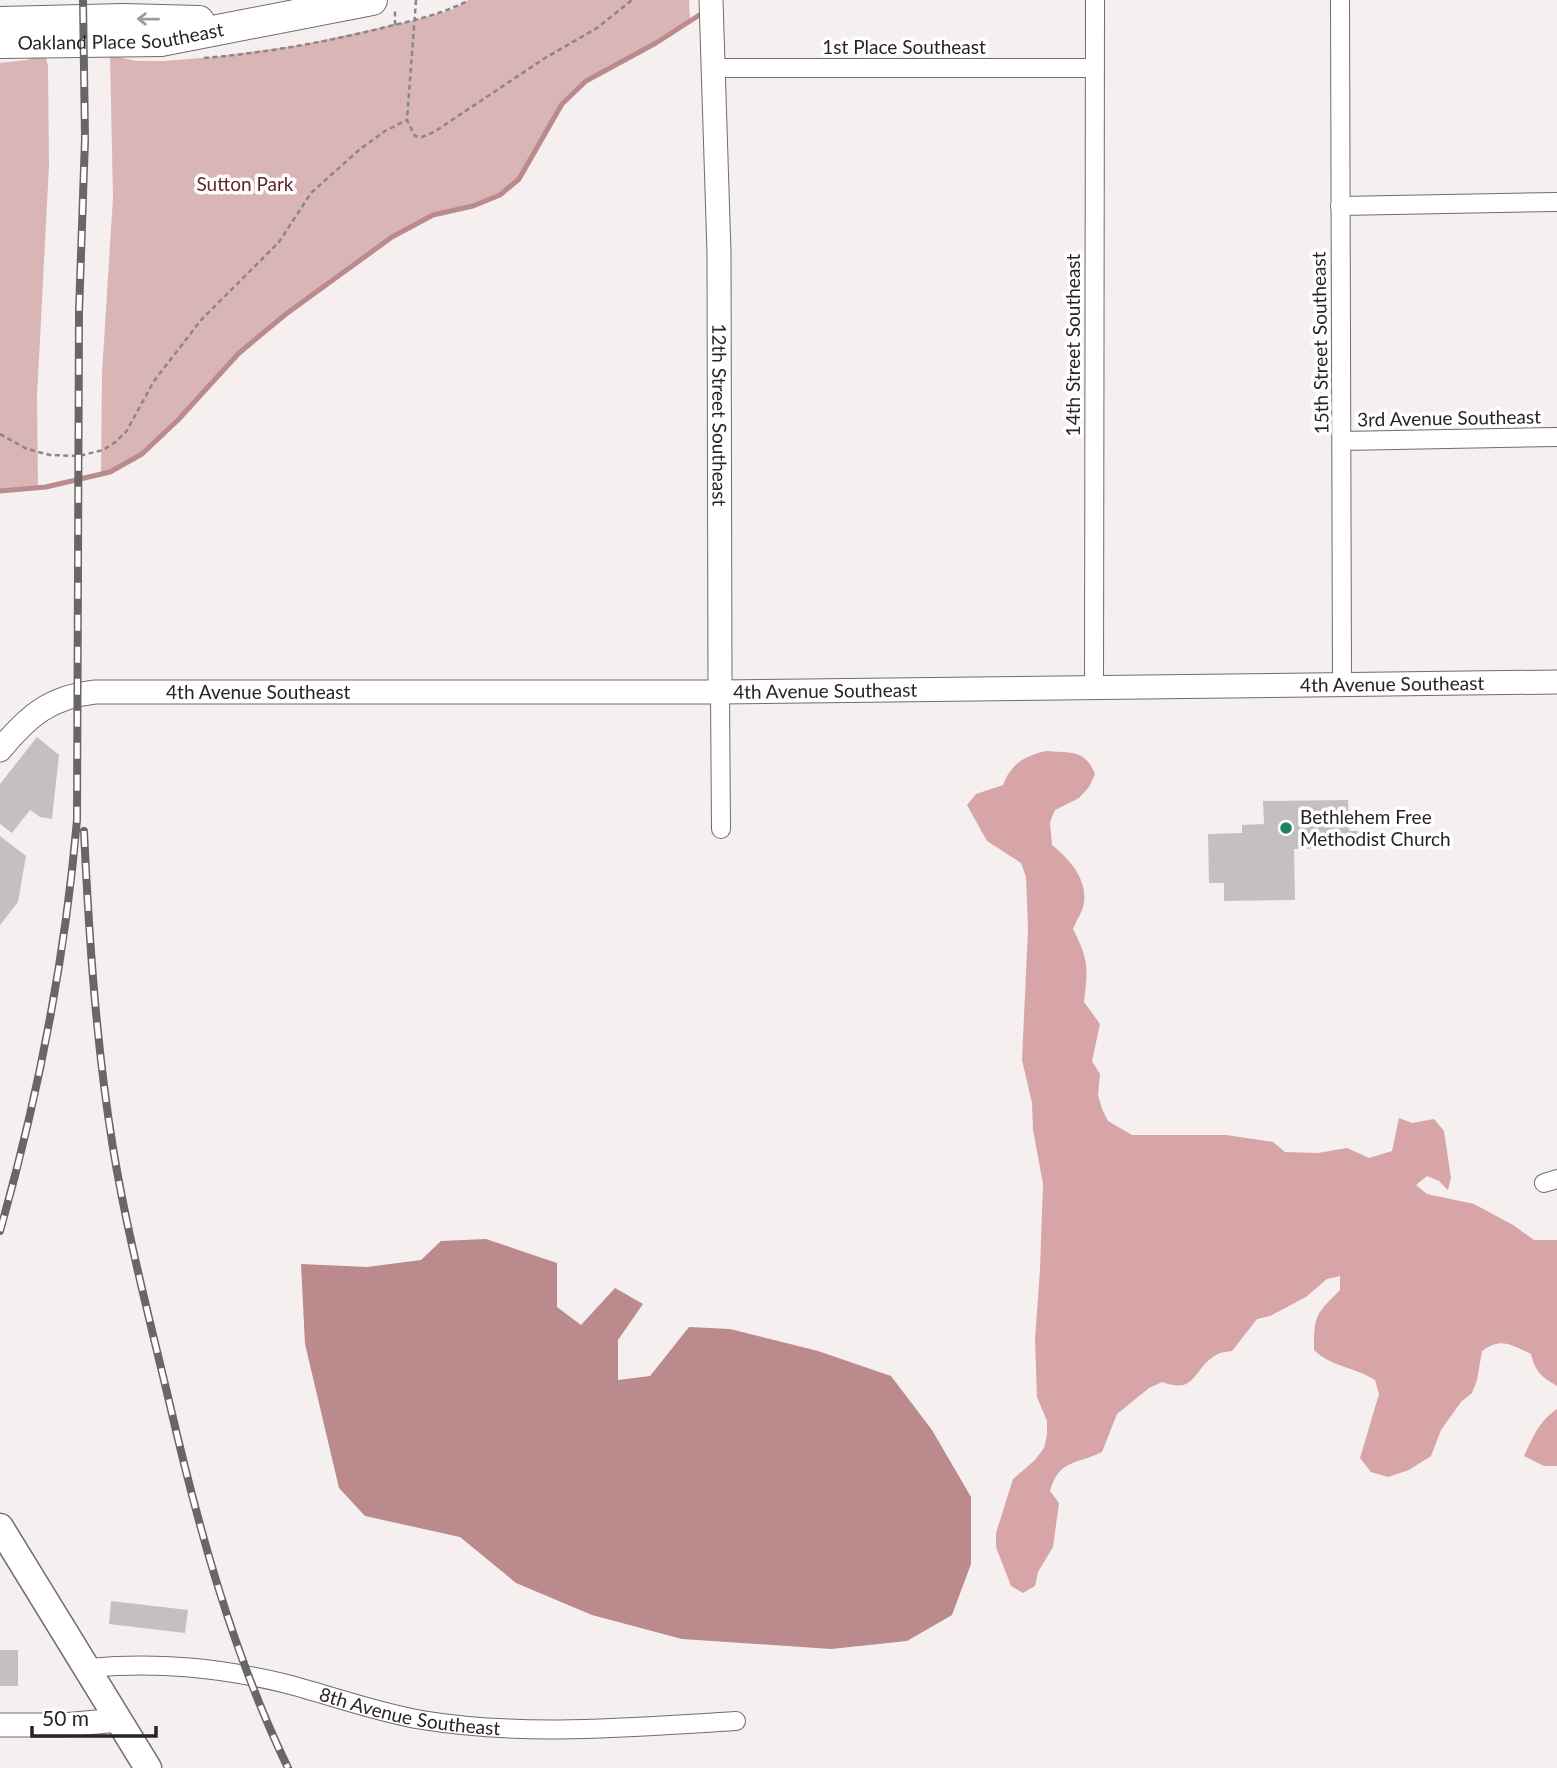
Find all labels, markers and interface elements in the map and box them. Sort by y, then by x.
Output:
one-way arrow [137,12,160,26]
street label: Oakland Place Southeast [17,17,226,54]
street label: 1st Place Southeast [822,35,986,58]
park label: Sutton Park [197,172,294,195]
street label: 15th Street Southeast [1306,251,1333,435]
street label: 14th Street Southeast [1061,253,1084,436]
street label: 12th Street Southeast [708,323,732,507]
street label: 3rd Avenue Southeast [1357,404,1541,431]
street label: 4th Avenue Southeast [1300,671,1484,696]
street label: 4th Avenue Southeast [733,678,918,703]
street label: 4th Avenue Southeast [166,680,350,703]
place label: Bethlehem Free Methodist Church [1300,805,1451,850]
marker: Bethlehem Free Methodist Church [1278,820,1294,836]
street label: 8th Avenue Southeast [317,1682,501,1739]
scale bar [32,1694,156,1738]
text: 50 m [42,1705,89,1730]

